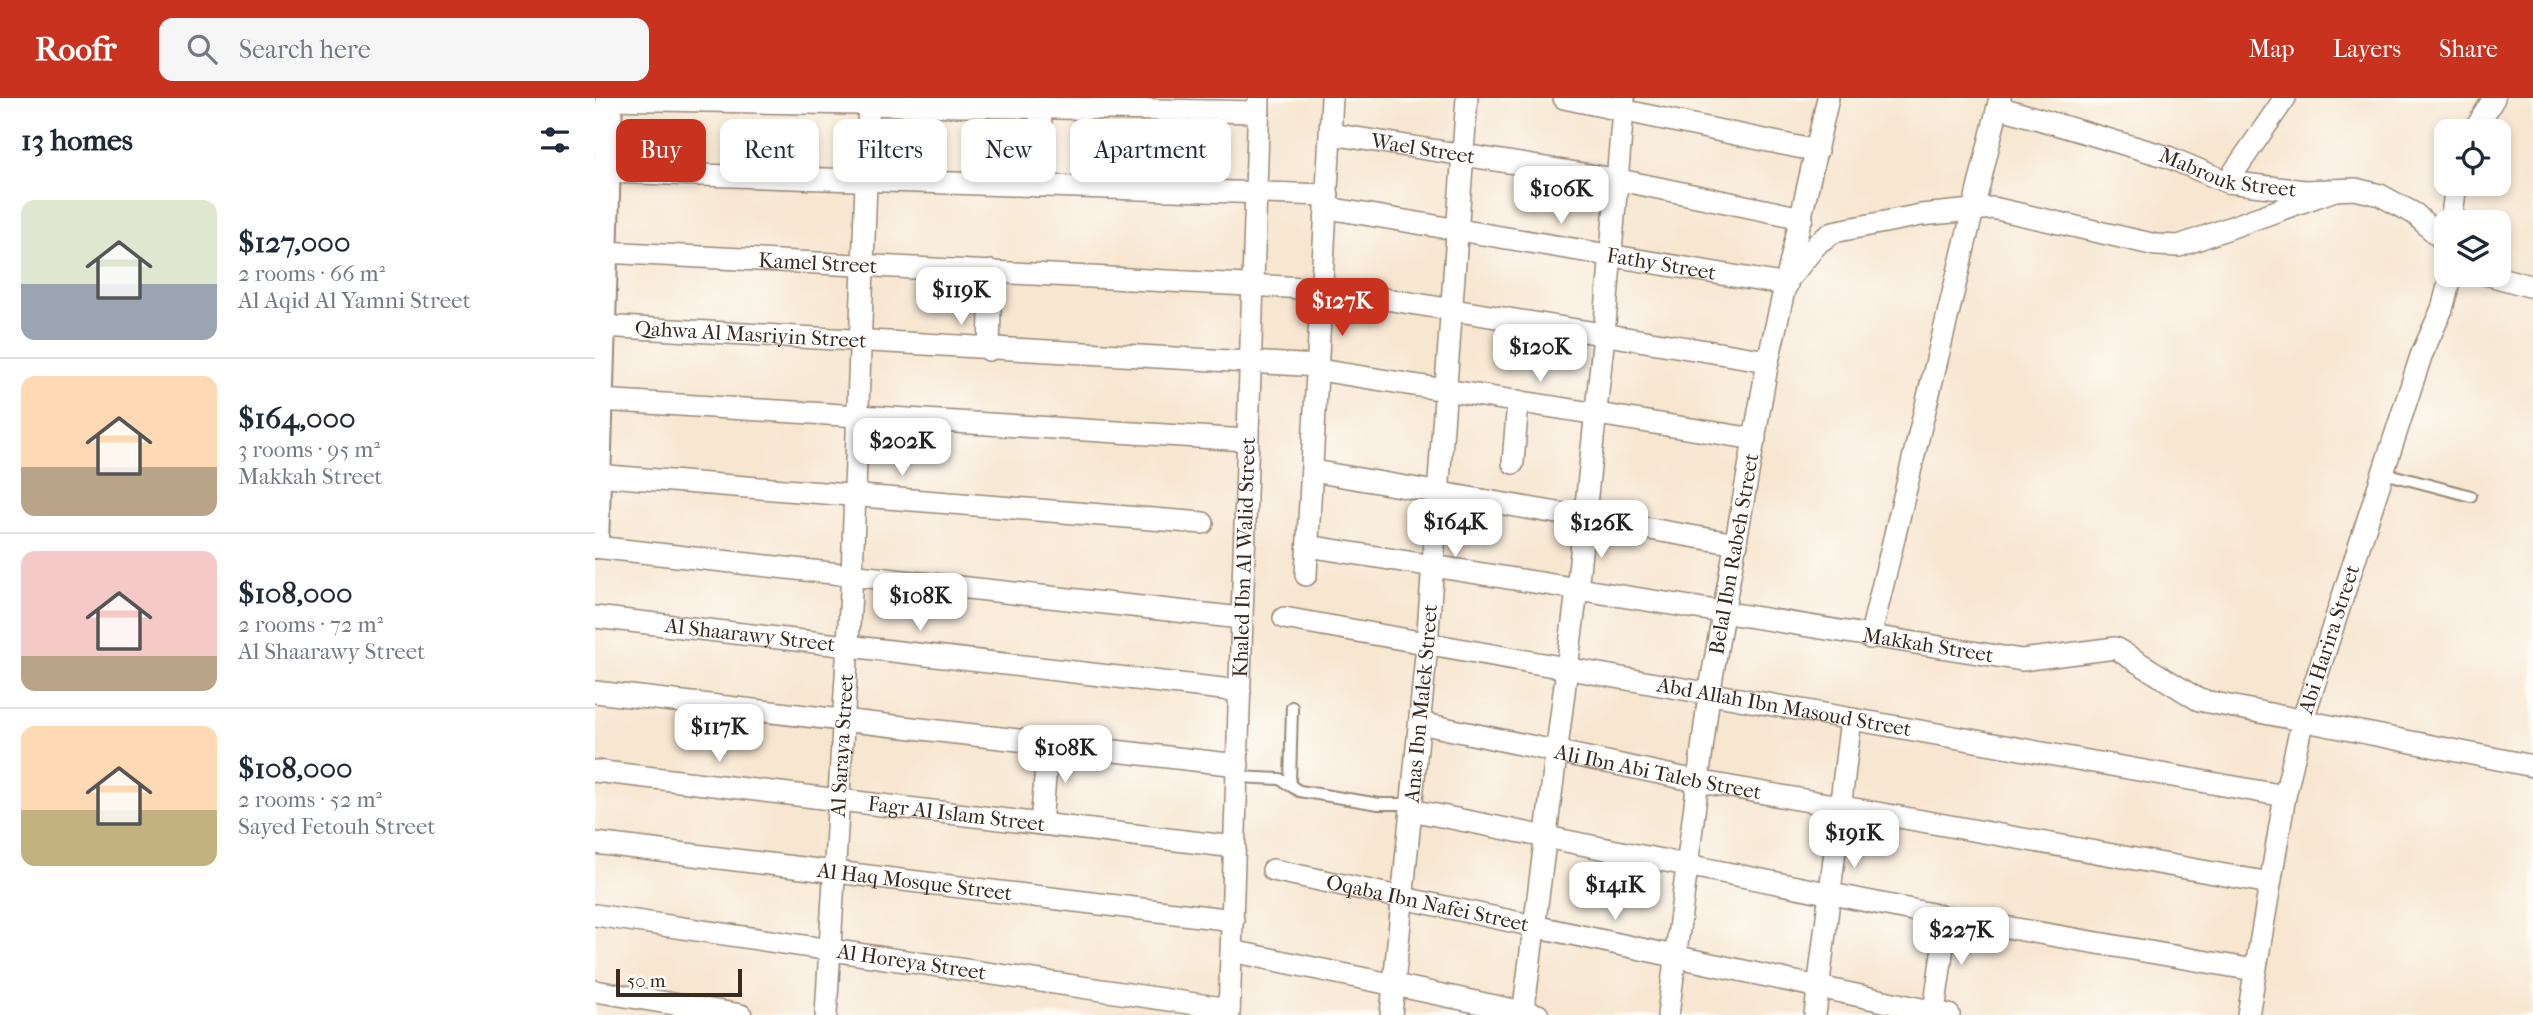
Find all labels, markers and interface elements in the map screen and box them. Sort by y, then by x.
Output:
search box [159,18,649,81]
text: Roofr [35,30,117,69]
icon: search [183,30,221,68]
text: Search here [239,34,371,65]
text: Map [2249,35,2295,63]
text: Layers [2333,35,2401,63]
text: Share [2439,35,2498,63]
chip: Buy [616,119,706,182]
chip: Rent [720,119,819,182]
chip: Filters [833,119,947,182]
chip: New [961,119,1056,182]
chip: Apartment [1070,119,1231,182]
map controls [2434,119,2511,287]
button: locate [2434,119,2511,196]
icon: filters [536,121,574,159]
text: 13 homes [21,123,133,158]
street label: Wael Street [1368,128,1477,169]
street label: Mabrouk Street [2156,143,2298,202]
pin: $106K [1512,166,1610,226]
text: $106K [1530,175,1592,202]
button: layers [2434,210,2511,287]
text: $127,000 [238,225,350,260]
icon: home [77,228,161,312]
street label: Fathy Street [1605,243,1718,285]
street label: Kamel Street [758,248,878,278]
text: 2 rooms · 66 m² [238,260,385,287]
pin: $119K [912,268,1010,327]
text: $119K [932,276,990,303]
pin: $127K [1293,278,1391,338]
text: Al Aqid Al Yamni Street [238,287,471,314]
text: $127K [1312,287,1372,314]
street label: Qahwa Al Masriyin Street [634,316,868,353]
pin: $120K [1491,324,1589,384]
text: $120K [1509,333,1571,360]
text: $164,000 [238,401,356,436]
icon: home [77,404,161,488]
pin: $202K [853,418,951,478]
text: $202K [869,427,935,454]
text: 3 rooms · 95 m² [238,436,380,463]
street label: Khaled Ibn Al Walid Street [1228,436,1260,678]
street label: Belal Ibn Rabeh Street [1704,451,1763,656]
text: Makkah Street [238,463,383,490]
pin: $164K [1406,500,1504,559]
pin: $126K [1552,500,1650,560]
text: $164K [1423,508,1487,535]
text: $126K [1570,509,1632,536]
street label: Abi Harira Street [2293,561,2364,718]
pin: $108K [871,574,969,633]
text: $108,000 [238,576,353,611]
icon: home [77,579,161,663]
text: $108K [889,582,951,609]
street label: Anas Ibn Malek Street [1400,603,1442,805]
text: 2 rooms · 72 m² [238,611,383,638]
street label: Al Shaarawy Street [663,613,837,657]
street label: Makkah Street [1861,623,1996,667]
text: Al Shaarawy Street [238,638,425,665]
street label: Abd Allah Ibn Masoud Street [1654,672,1914,741]
street label: Al Saraya Street [826,673,858,819]
pin: $117K [670,704,768,764]
text: $117K [691,713,747,740]
pin: $108K [1016,726,1114,785]
text: $108K [1034,734,1096,761]
street label: Ali Ibn Abi Taleb Street [1551,739,1764,804]
text: $108,000 [238,751,353,786]
icon: home [77,754,161,838]
text: 2 rooms · 52 m² [238,786,382,813]
street label: Fagr Al Islam Street [866,791,1047,836]
pin: $191K [1805,810,1903,870]
text: Sayed Fetouh Street [238,813,436,840]
text: $191K [1825,819,1883,846]
street label: Al Haq Mosque Street [815,858,1014,905]
pin: $141K [1566,862,1664,922]
street label: Oqaba Ibn Nafei Street [1324,870,1532,937]
text: $141K [1585,871,1645,898]
pin: $227K [1912,908,2010,967]
text: $227K [1929,916,1993,943]
street label: Al Horeya Street [834,939,988,985]
scale bar [616,966,742,998]
text: 50 m [627,970,666,992]

